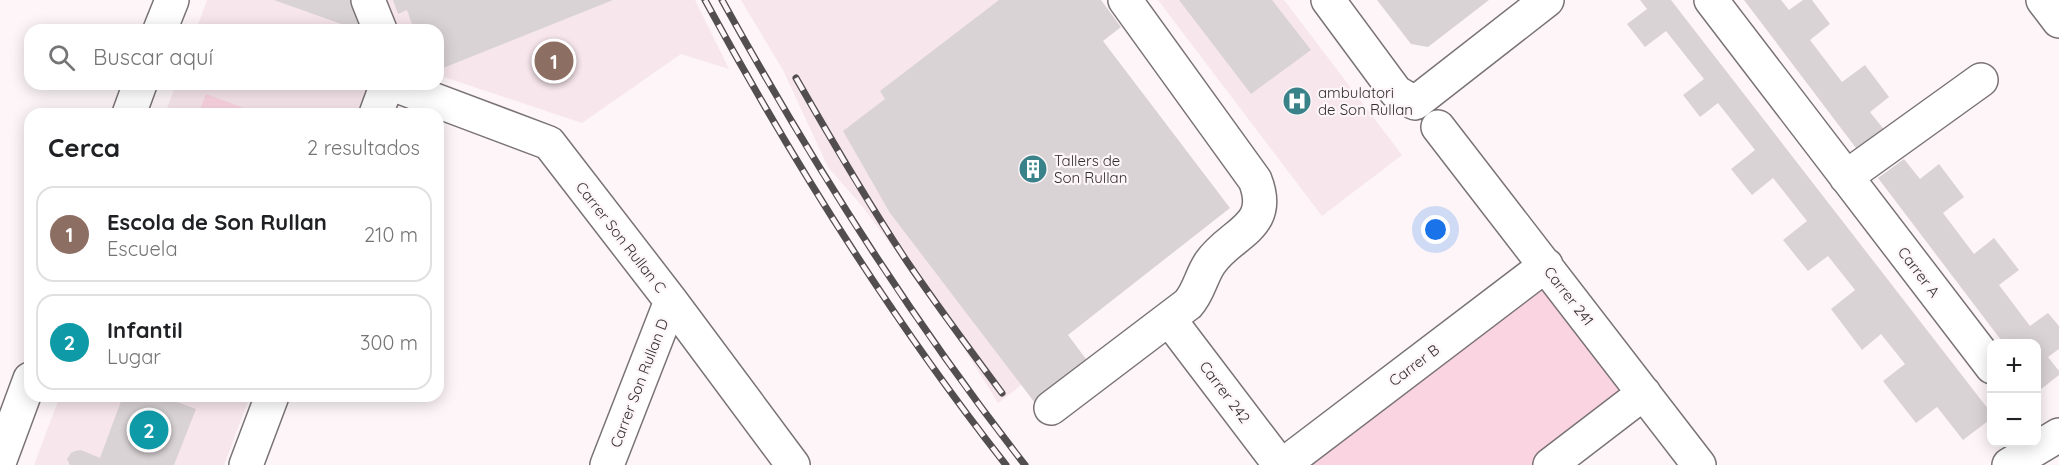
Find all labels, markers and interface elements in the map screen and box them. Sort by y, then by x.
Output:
search box [24,24,444,90]
pin: 1 [534,38,574,84]
icon: search [45,41,78,74]
text: Buscar aquí [93,43,213,71]
place label: ambulatori de Son Rullan [1318,83,1413,119]
hospital icon: ambulatori de Son Rullan [1281,85,1313,117]
text: Cerca [48,131,120,164]
text: 2 resultados [307,135,420,160]
place label: Tallers de Son Rullan [1054,151,1127,187]
building icon: Tallers de Son Rullan [1017,153,1049,185]
street label: Carrer Son Rullan C [572,178,670,296]
text: Escola de Son Rullan [107,208,327,236]
your location [1421,215,1450,244]
text: 1 [66,222,73,247]
text: 210 m [364,222,418,247]
text: Escuela [107,236,178,261]
street label: Carrer A [1894,243,1944,301]
street label: Carrer 241 [1540,263,1598,329]
text: Infantil [107,316,183,344]
street label: Carrer Son Rullan D [606,316,672,450]
text: 2 [64,330,75,355]
text: 300 m [360,330,418,355]
map controls [1987,339,2041,447]
button: + [1987,339,2041,393]
street label: Carrer B [1385,340,1443,390]
text: Lugar [107,344,161,369]
street label: Carrer 242 [1196,357,1254,427]
button: − [1987,393,2041,447]
pin: 2 [130,408,168,452]

